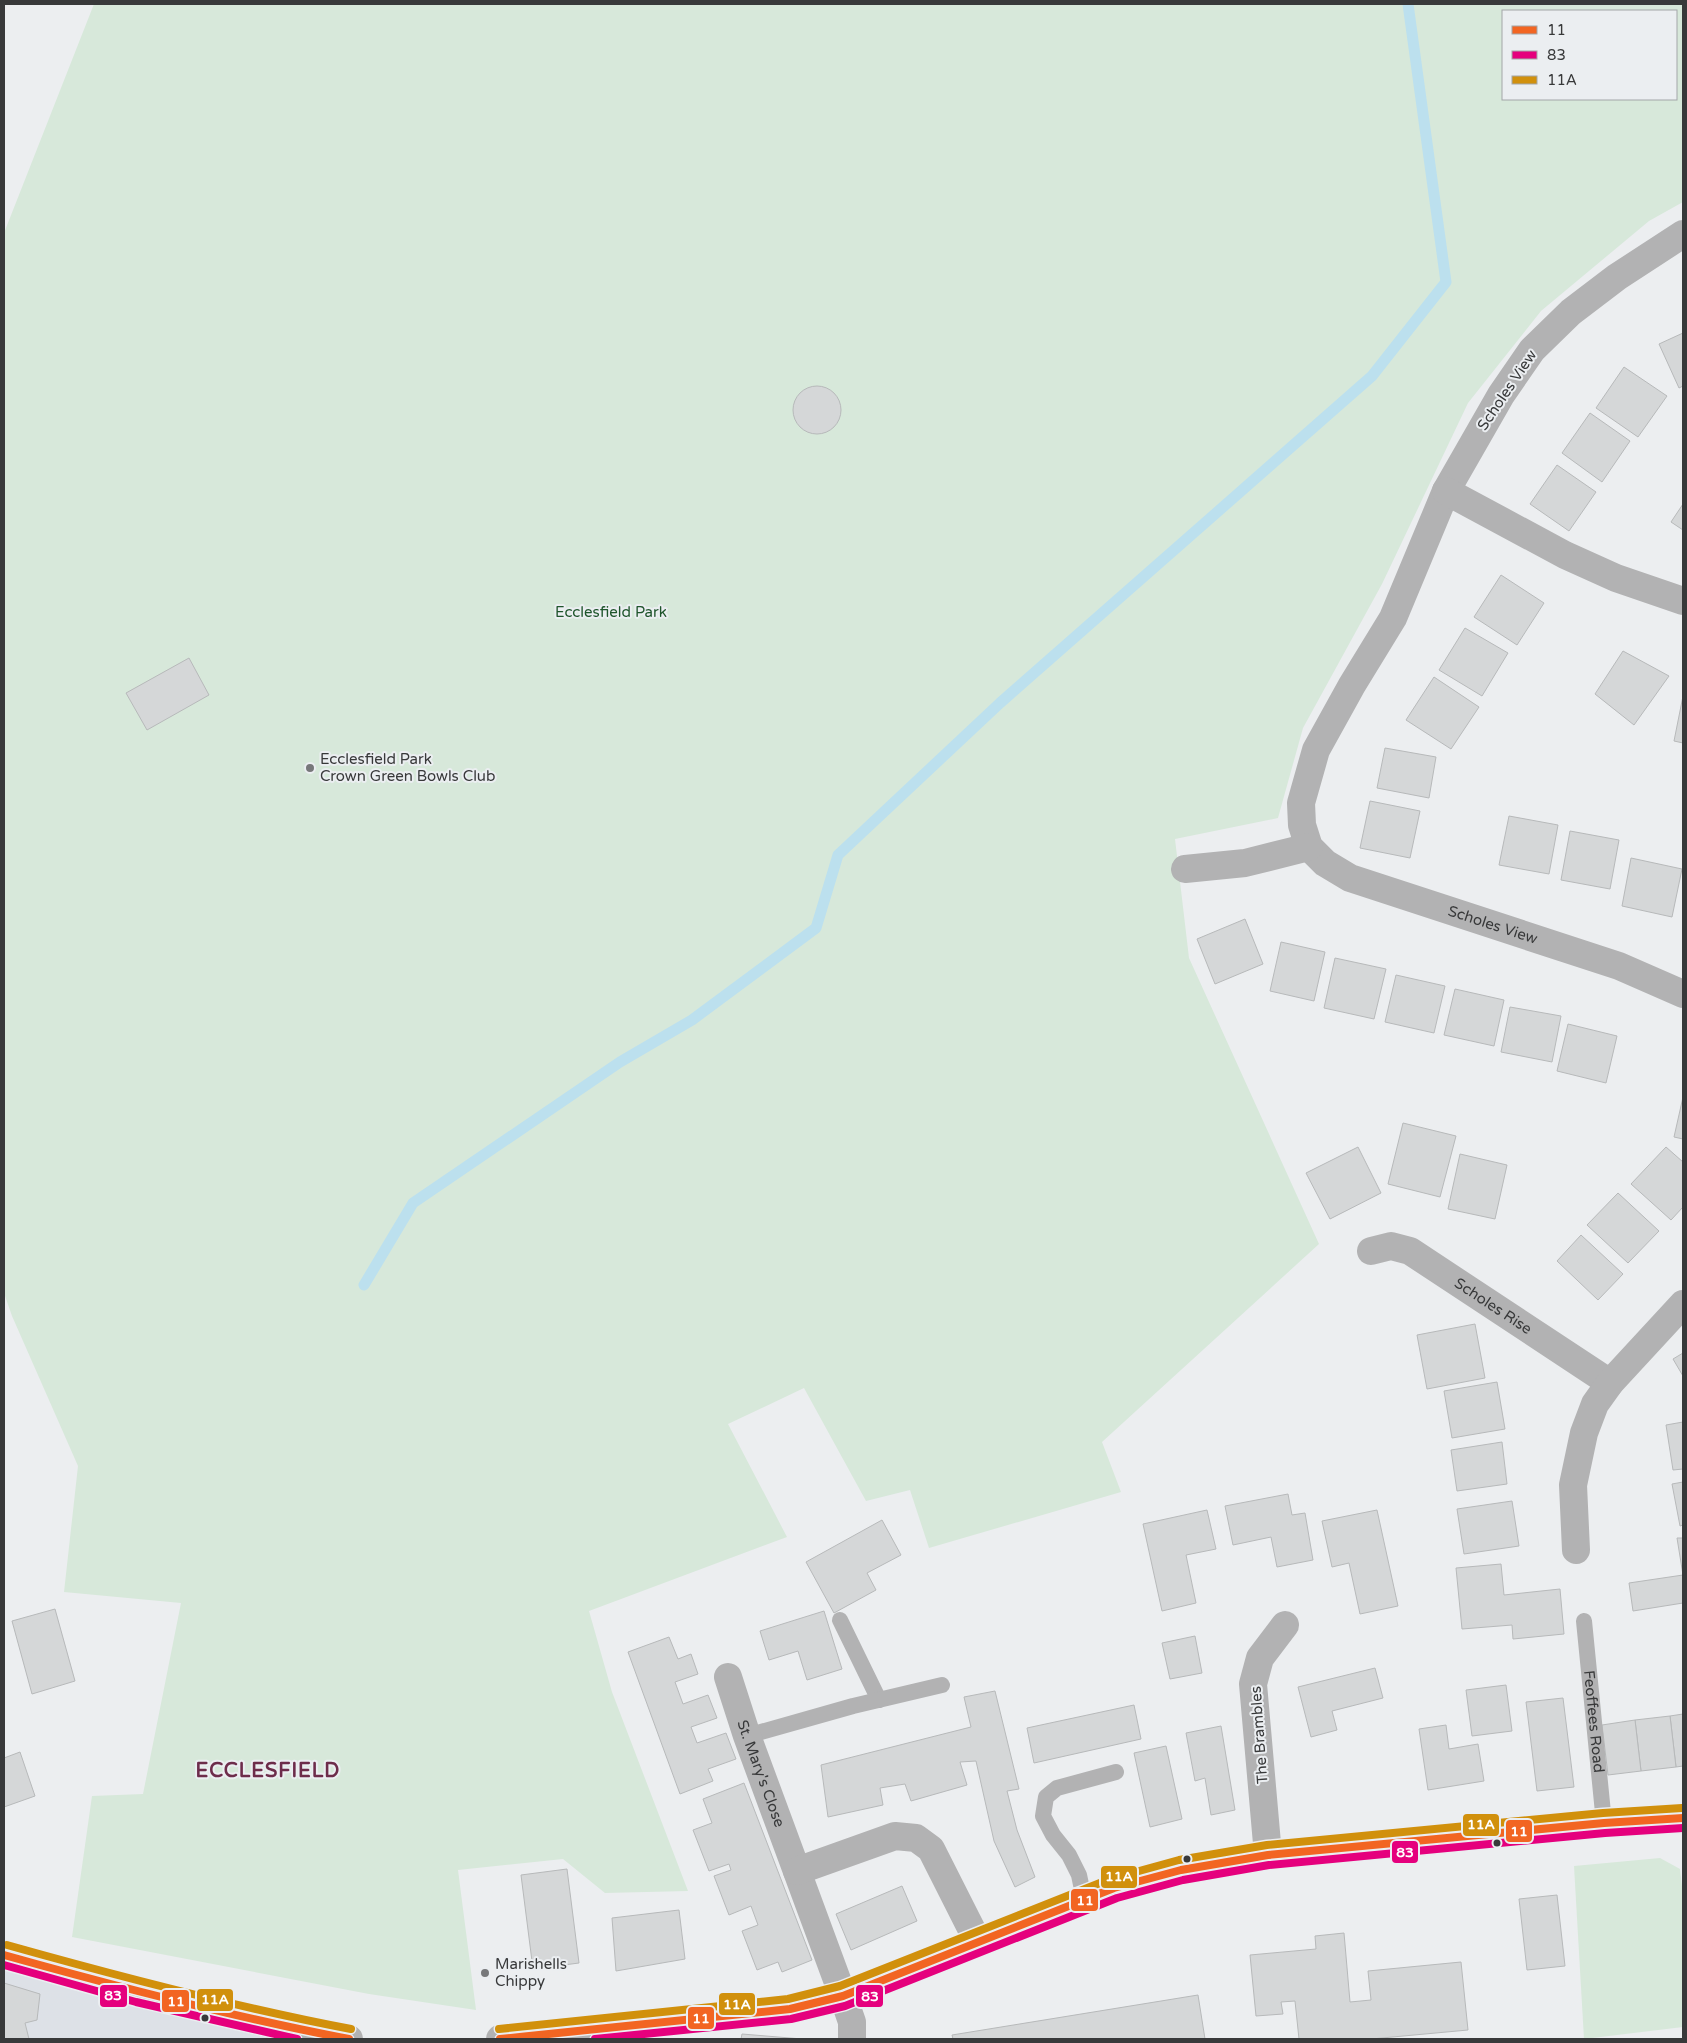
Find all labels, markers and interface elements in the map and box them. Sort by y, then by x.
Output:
legend [1502,10,1677,100]
text: 11 [1547,21,1566,39]
text: 83 [1547,46,1566,64]
text: 11A [1547,71,1577,89]
street label: Scholes View [1474,346,1541,434]
park label: Ecclesfield Park [555,603,667,621]
place label: Ecclesfield Park Crown Green Bowls Club [320,750,495,785]
marker: Ecclesfield Park Crown Green Bowls Club [304,762,316,774]
street label: Scholes View [1446,902,1540,948]
street label: Scholes Rise [1451,1274,1535,1338]
street label: Feoffees Road [1580,1669,1608,1774]
street label: The Brambles [1247,1686,1271,1784]
street label: St. Mary's Close [733,1718,789,1830]
district label: ECCLESFIELD [196,1759,340,1783]
line badge: 11A [1462,1813,1500,1837]
text: 11A [1467,1816,1496,1833]
line badge: 11 [1505,1819,1533,1843]
text: 11 [1510,1823,1528,1840]
unlabelled marker [1492,1838,1502,1848]
line badge: 83 [1391,1840,1419,1864]
text: 83 [1396,1844,1414,1861]
unlabelled marker [1182,1854,1192,1864]
line badge: 11A [1100,1865,1138,1889]
text: 11A [1105,1868,1134,1885]
line badge: 11 [1070,1888,1099,1912]
text: 11 [1076,1892,1094,1909]
place label: Marishells Chippy [495,1955,567,1990]
marker: Marishells Chippy [479,1967,491,1979]
line badge: 83 [99,1984,128,2008]
line badge: 83 [855,1984,884,2008]
text: 83 [104,1987,122,2004]
line badge: 11A [196,1988,234,2012]
text: 83 [861,1988,879,2005]
line badge: 11 [161,1989,190,2013]
text: 11A [201,1991,230,2008]
line badge: 11A [718,1992,756,2016]
text: 11 [167,1993,185,2010]
text: 11A [723,1996,752,2013]
line badge: 11 [687,2006,715,2030]
text: 11 [692,2010,710,2027]
unlabelled marker [200,2013,210,2023]

